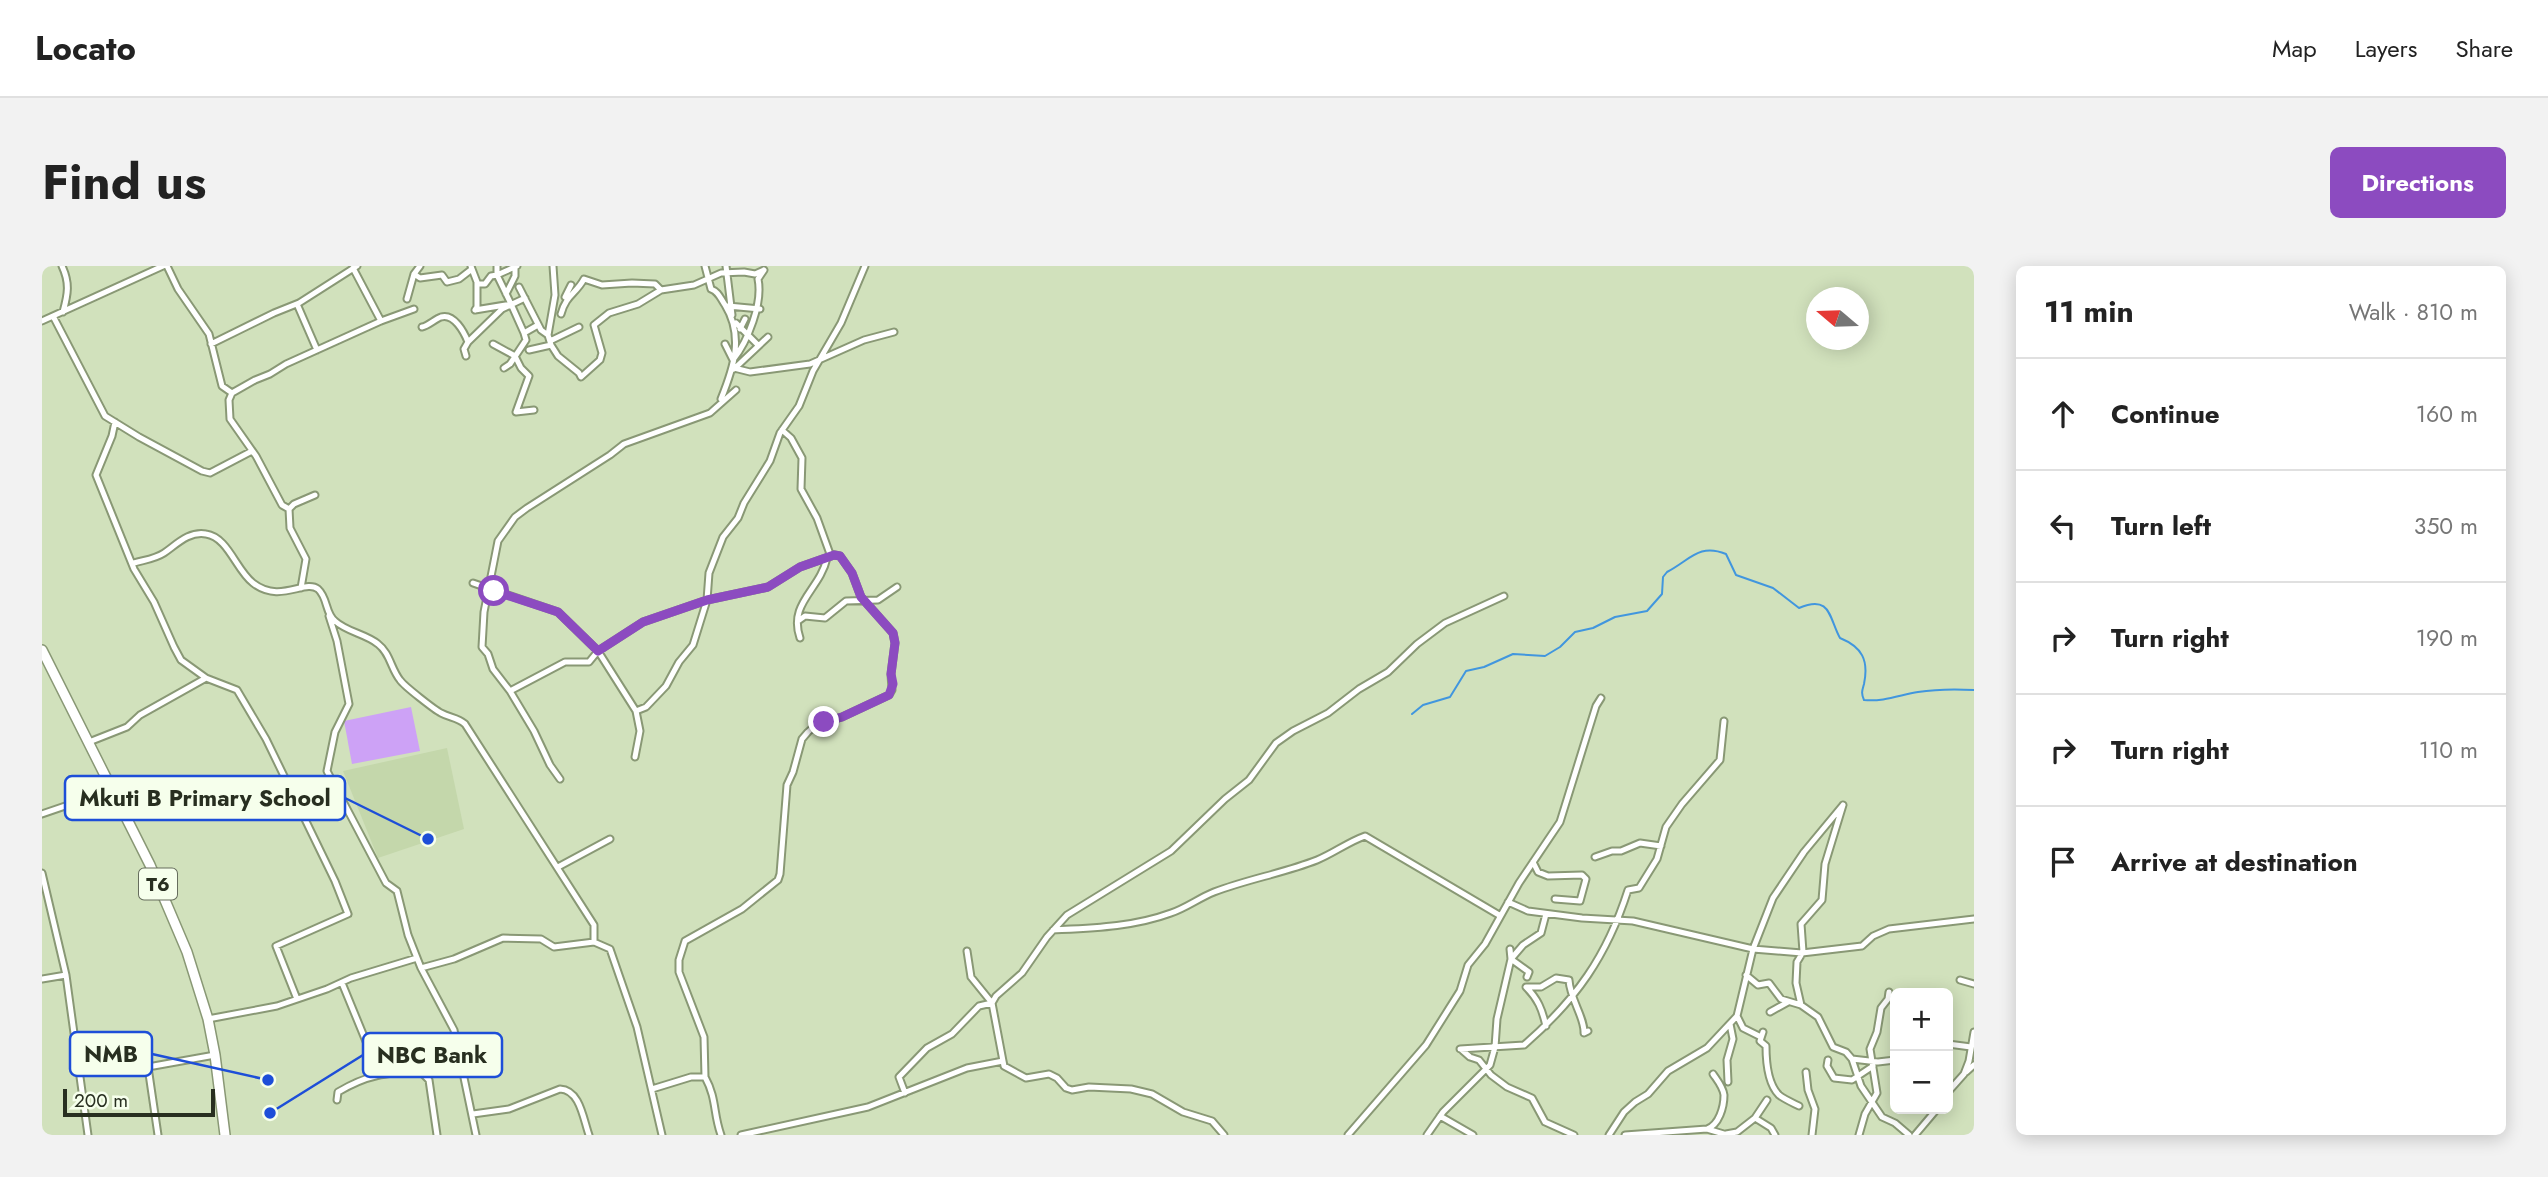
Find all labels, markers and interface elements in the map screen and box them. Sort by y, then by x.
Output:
text: Locato [35,25,136,72]
text: Map [2272,31,2317,66]
text: Layers [2355,31,2417,66]
text: Share [2455,31,2513,66]
text: Find us [42,147,206,217]
button: Directions [2330,147,2506,218]
north arrow [1806,287,1869,350]
text: 11 min [2044,290,2134,333]
text: Walk · 810 m [2349,295,2478,329]
icon: ahead [2044,395,2082,433]
text: Continue [2111,395,2220,433]
text: 160 m [2416,397,2478,431]
icon: left [2044,507,2082,545]
text: Turn left [2111,507,2211,545]
text: 350 m [2414,509,2478,543]
route start [478,575,509,606]
icon: right [2044,619,2082,657]
text: Turn right [2111,619,2229,657]
text: 190 m [2416,621,2478,655]
route end [808,706,839,737]
icon: right [2044,731,2082,769]
text: Turn right [2111,731,2229,769]
text: 110 m [2419,733,2478,767]
callout: Mkuti B Primary School [65,776,345,820]
text: Mkuti B Primary School [79,781,331,815]
icon: arrive [2044,843,2082,881]
text: Arrive at destination [2111,843,2358,881]
road number: T6 [139,869,177,900]
map controls [1890,988,1953,1114]
button: + [1890,988,1953,1051]
callout: NMB [70,1032,152,1076]
callout: NBC Bank [363,1033,502,1077]
text: NMB [84,1037,138,1071]
text: NBC Bank [377,1038,488,1072]
button: − [1890,1051,1953,1114]
scale bar [63,1086,215,1118]
text: 200 m [74,1087,128,1114]

